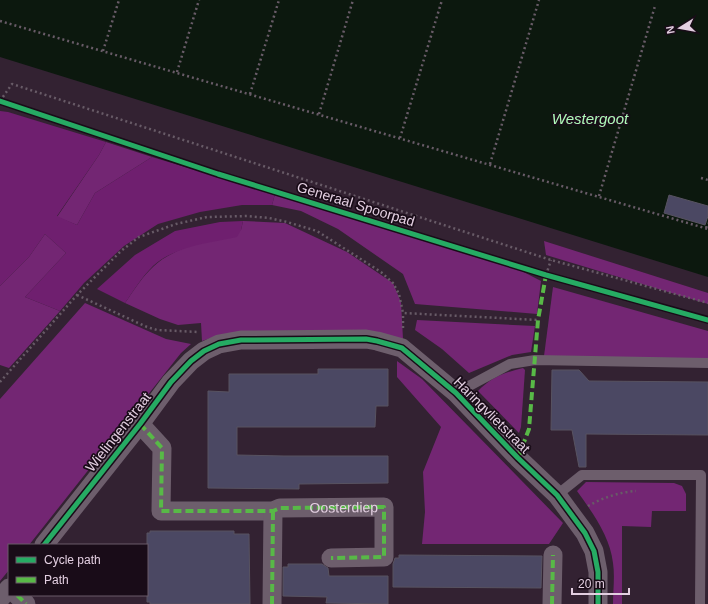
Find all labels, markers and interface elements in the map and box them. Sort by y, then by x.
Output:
north arrow [660,8,700,48]
text: N [664,25,677,35]
water label: Westergoot [552,110,629,127]
street label: Generaal Spoorpad [295,178,417,230]
street label: Haringvlietstraat [451,374,533,456]
street label: Wielingenstraat [82,389,154,475]
street label: Oosterdiep [309,499,378,516]
legend [8,544,148,596]
text: Cycle path [44,553,101,567]
scale bar [572,570,629,596]
text: Path [44,573,69,587]
text: 20 m [578,577,605,591]

